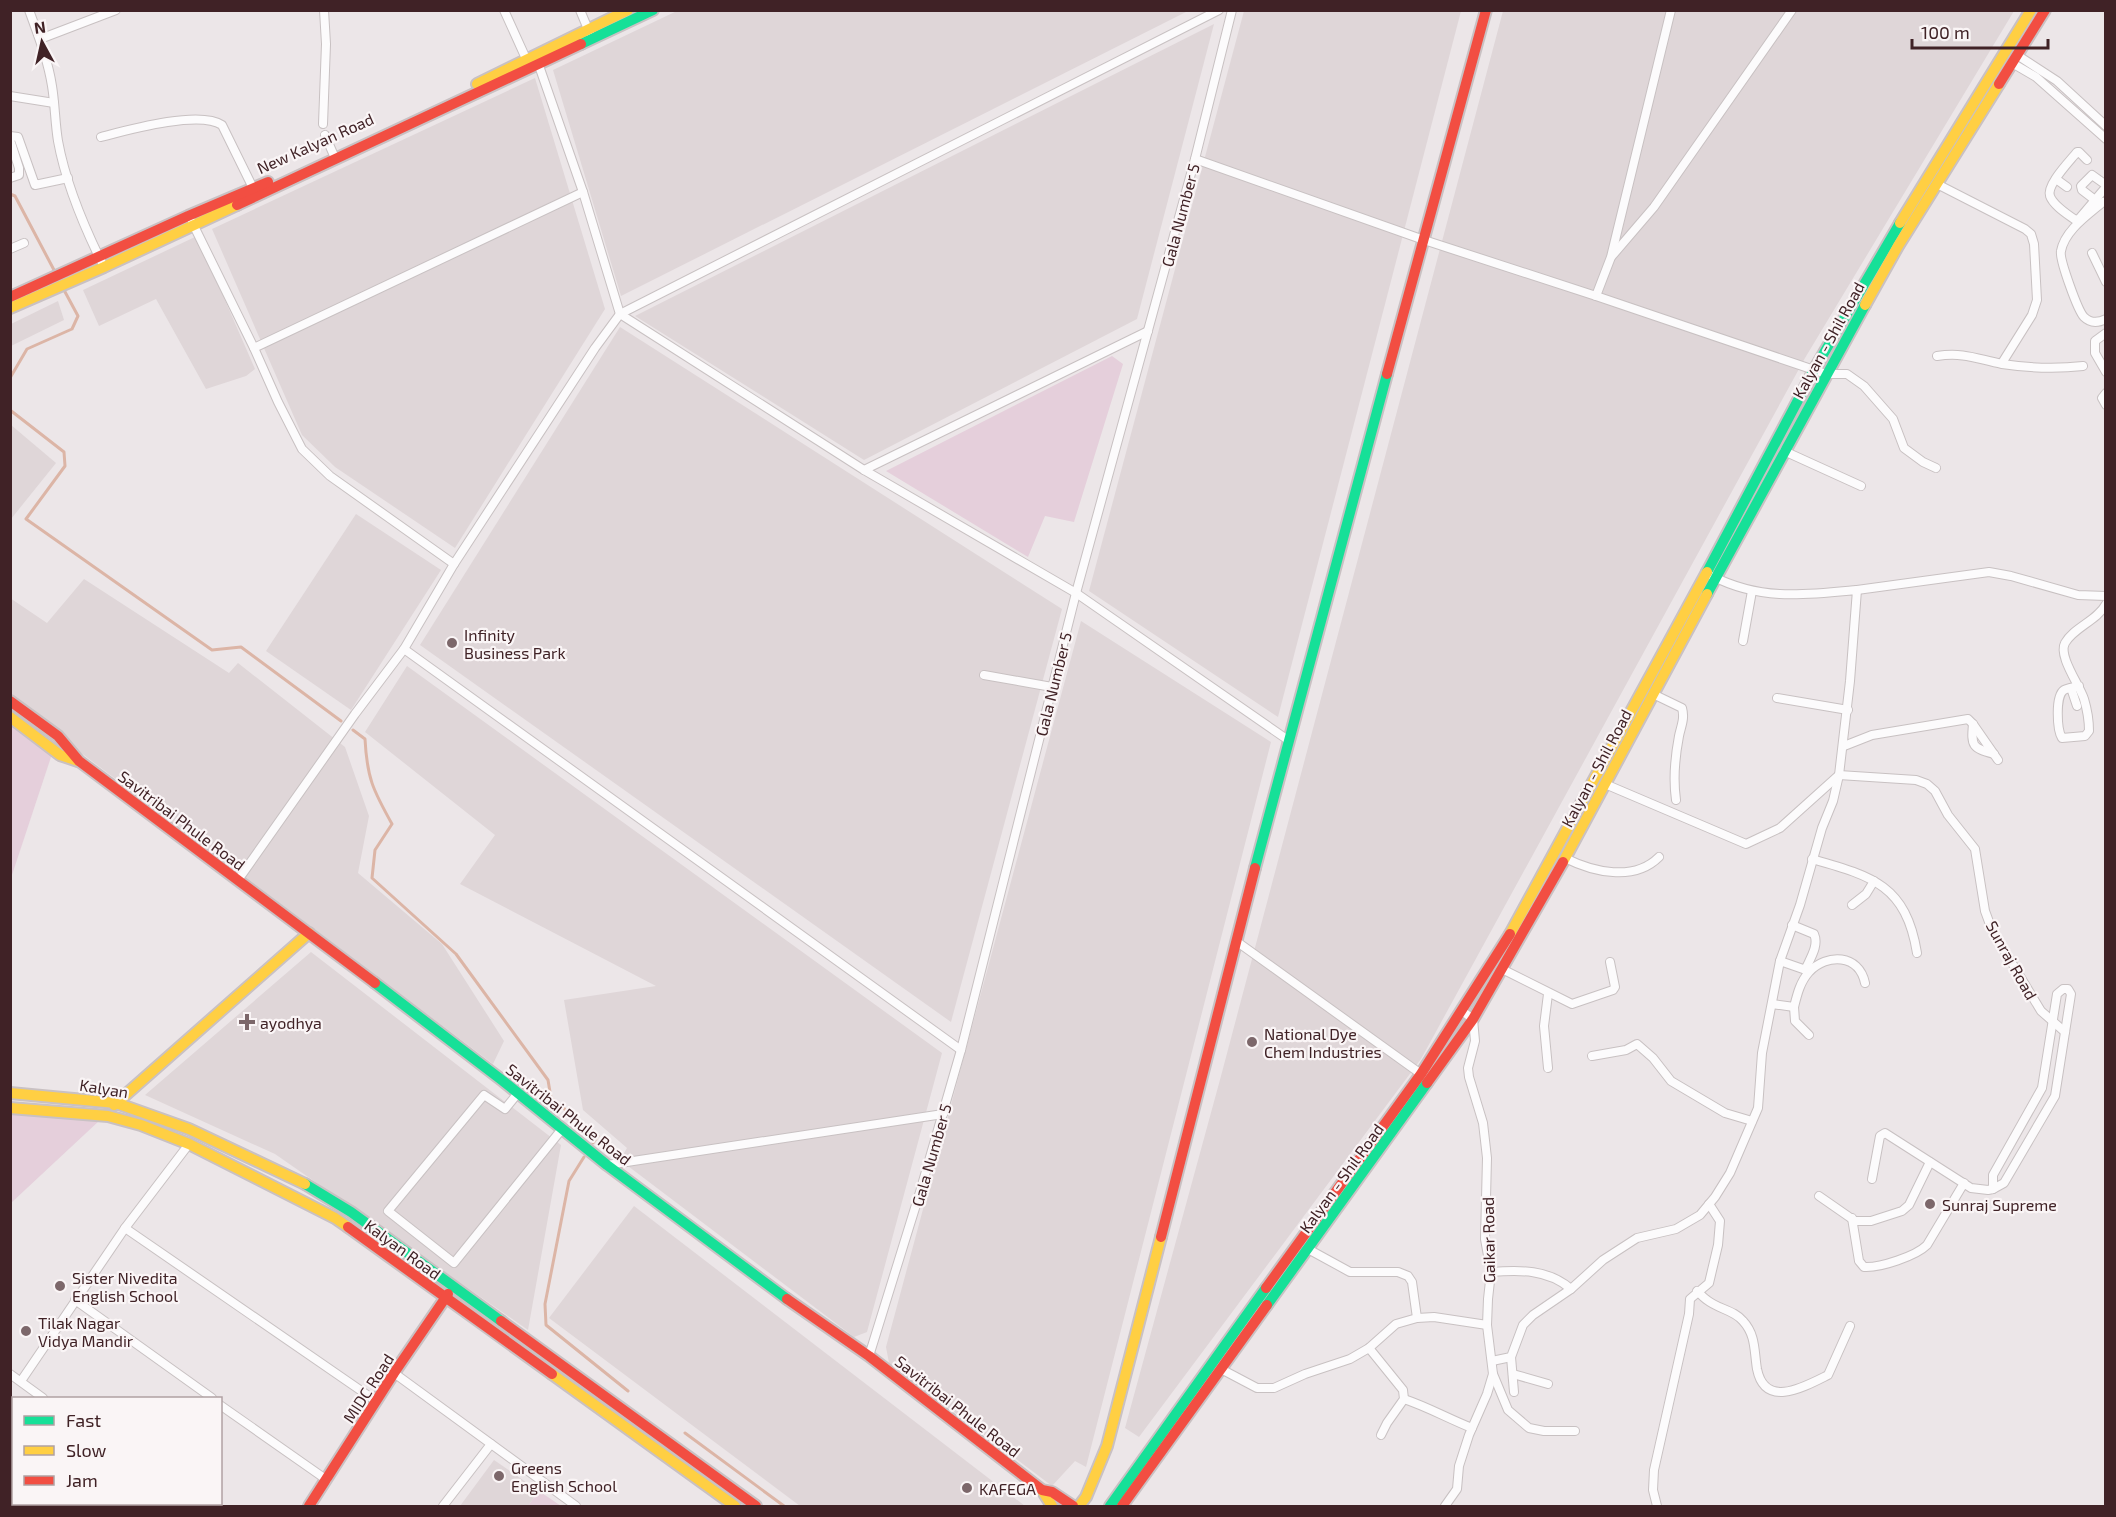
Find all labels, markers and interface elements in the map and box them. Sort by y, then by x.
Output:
north arrow [12,12,72,72]
scale bar [1912,12,2048,50]
text: N [33,16,47,37]
text: 100 m [1921,21,1970,43]
street label: New Kalyan Road [254,109,376,177]
street label: Gala Number 5 [1157,161,1203,269]
street label: Kalyan - Shil Road [1788,278,1868,402]
place label: Infinity Business Park [464,625,566,662]
street label: Gala Number 5 [1031,630,1075,738]
marker: Infinity Business Park [445,636,459,650]
street label: Kalyan - Shil Road [1557,706,1635,830]
street label: Savitribai Phule Road [115,766,249,874]
street label: Sunraj Road [1982,917,2041,1003]
marker: ayodhya [238,1013,256,1031]
place label: ayodhya [260,1013,322,1032]
place label: National Dye Chem Industries [1264,1024,1382,1061]
marker: National Dye Chem Industries [1245,1035,1259,1049]
street label: Savitribai Phule Road [503,1059,635,1169]
street label: Kalyan [78,1075,130,1101]
street label: Gala Number 5 [907,1101,955,1209]
street label: Kalyan - Shil Road [1295,1120,1387,1236]
place label: Sunraj Supreme [1942,1195,2057,1215]
street label: Gaikar Road [1478,1197,1498,1283]
marker: Sunraj Supreme [1923,1197,1937,1211]
street label: Kalyan Road [361,1215,445,1283]
place label: Sister Nivedita English School [72,1268,178,1305]
marker: Sister Nivedita English School [53,1279,67,1293]
place label: Tilak Nagar Vidya Mandir [38,1313,134,1350]
marker: Tilak Nagar Vidya Mandir [19,1324,33,1338]
street label: MIDC Road [339,1350,397,1426]
street label: Savitribai Phule Road [892,1351,1024,1461]
legend [12,1397,222,1505]
text: Fast [66,1409,101,1431]
text: Slow [66,1439,107,1461]
place label: Greens English School [511,1458,617,1495]
text: Jam [66,1469,98,1491]
marker: Greens English School [492,1469,506,1483]
place label: KAFEGA [979,1479,1036,1498]
marker: KAFEGA [960,1481,974,1495]

